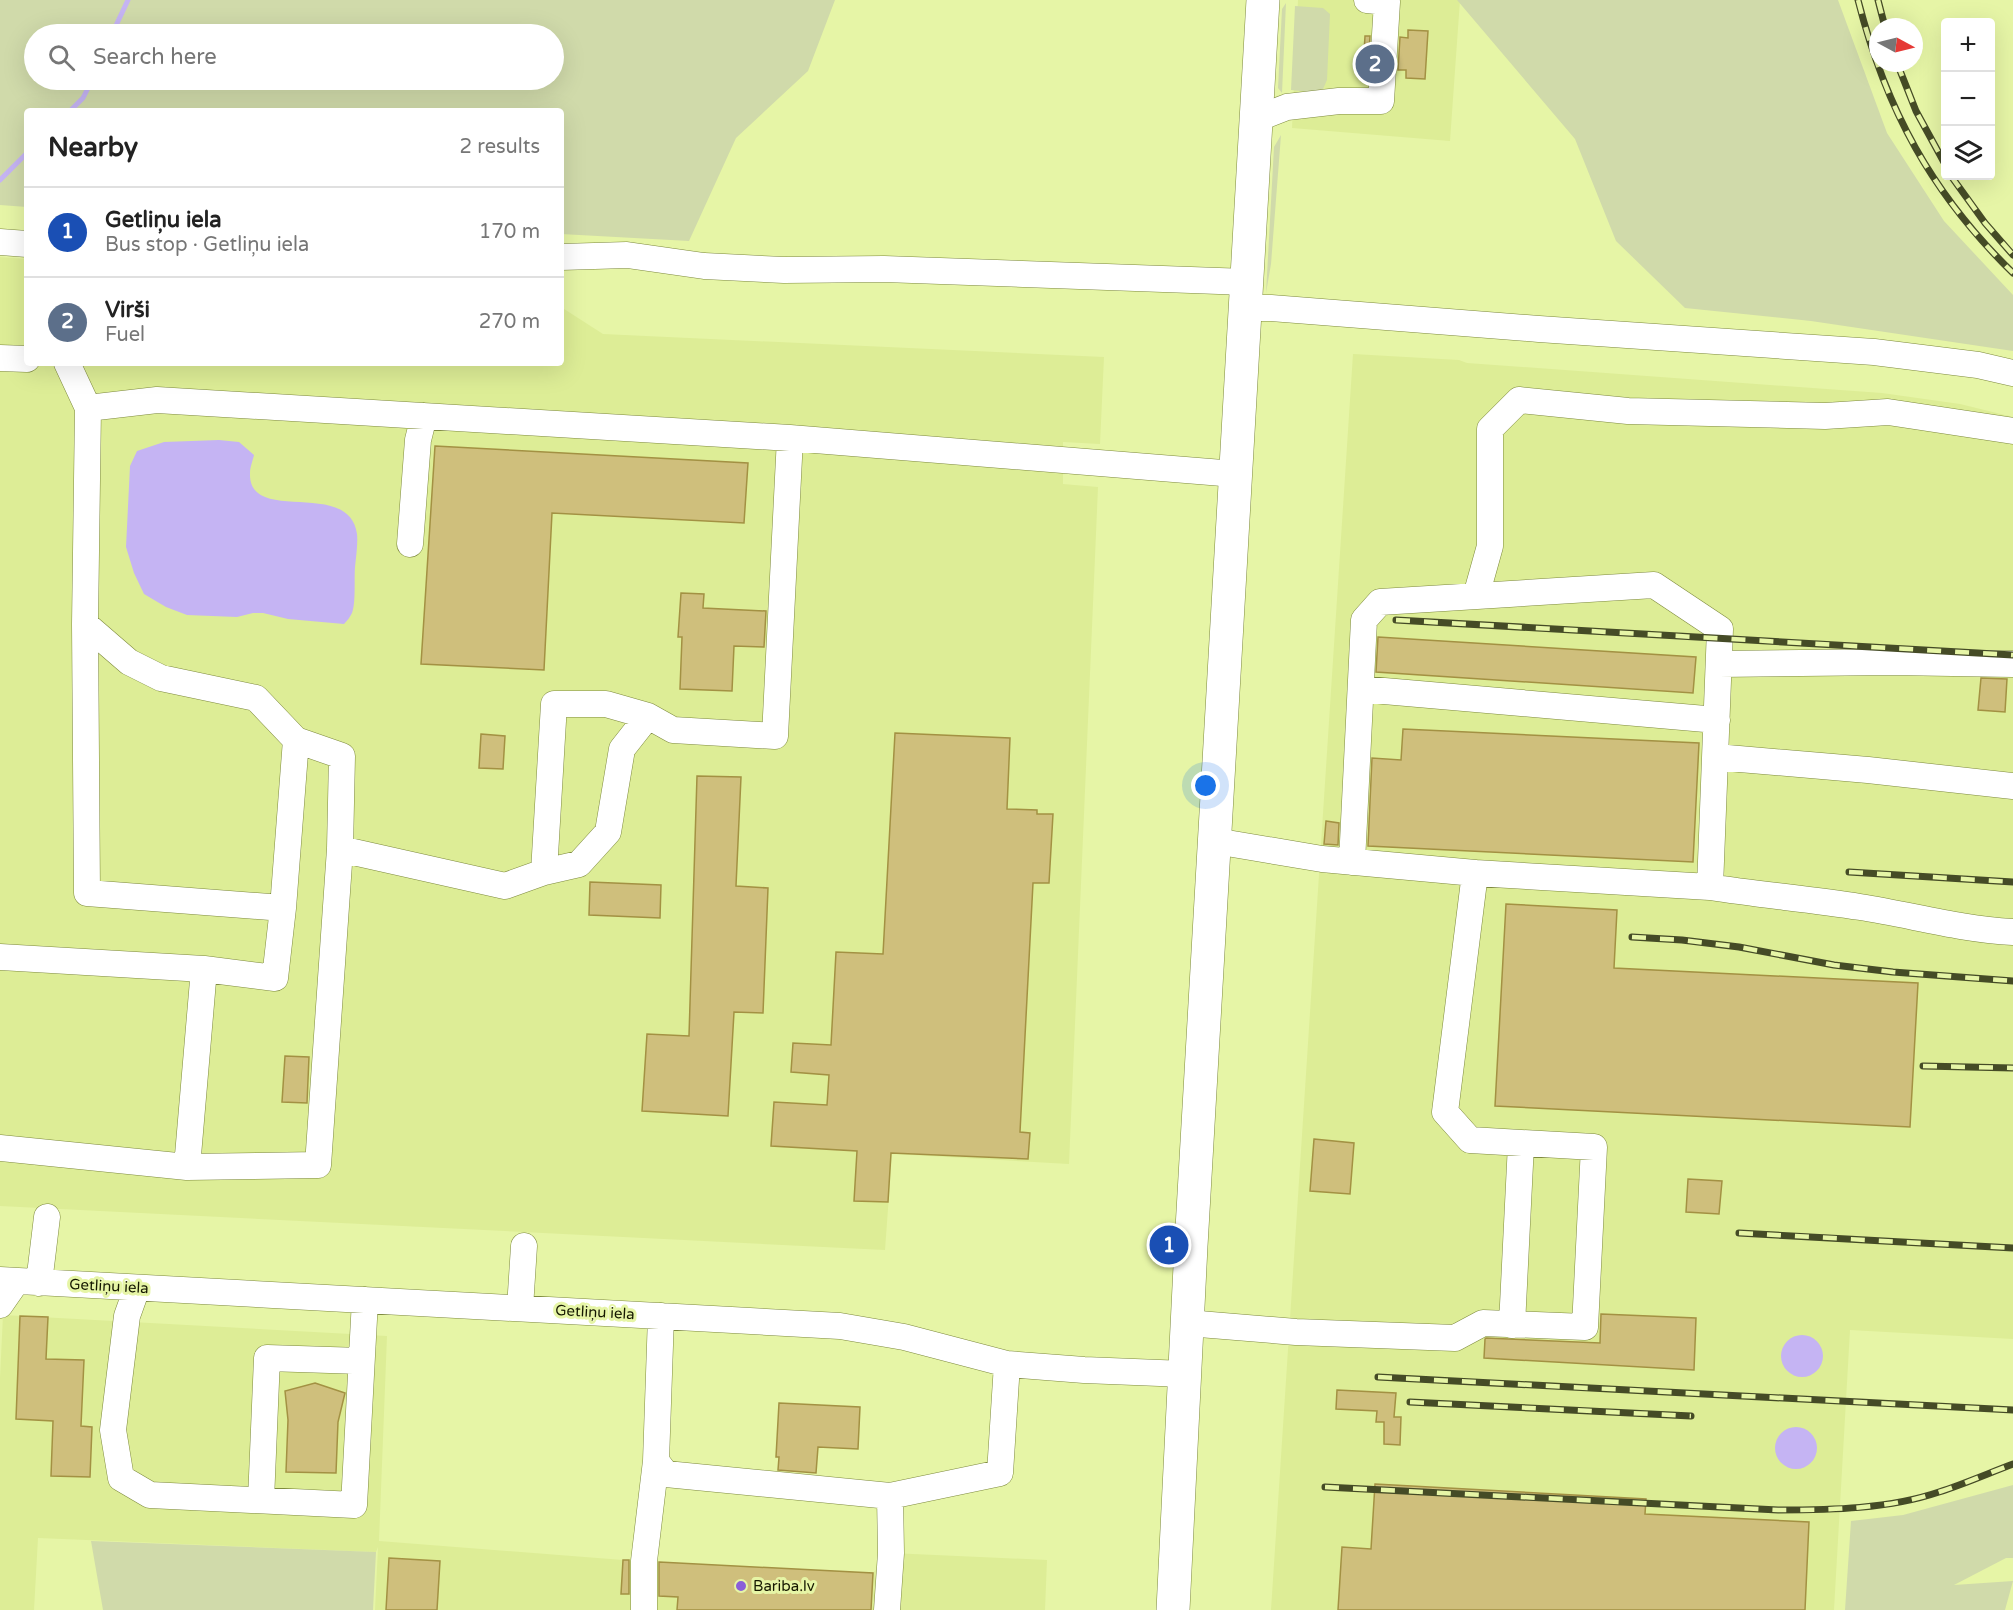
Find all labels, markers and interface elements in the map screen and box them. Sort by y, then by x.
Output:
north arrow [1869,18,1923,72]
map controls [1941,18,1995,180]
button: + [1941,18,1995,72]
search box [24,24,564,90]
icon: search [45,41,78,74]
pin: 2 [1356,42,1394,86]
text: Search here [93,44,217,70]
button: − [1941,72,1995,126]
button: layers [1941,126,1995,180]
text: Nearby [48,132,138,163]
text: 2 results [460,135,540,159]
text: Getliņu iela [105,207,222,233]
text: 1 [61,220,74,244]
text: 170 m [479,220,540,244]
text: Bus stop · Getliņu iela [105,233,309,257]
text: Virši [105,297,150,323]
text: 2 [61,310,74,334]
text: 270 m [479,310,540,334]
text: Fuel [105,323,145,347]
your location [1191,771,1220,800]
pin: 1 [1150,1222,1188,1268]
street label: Getliņu iela [69,1275,149,1297]
street label: Getliņu iela [555,1301,635,1323]
place label: Bariba.lv [753,1577,815,1595]
marker: Bariba.lv [734,1579,748,1593]

